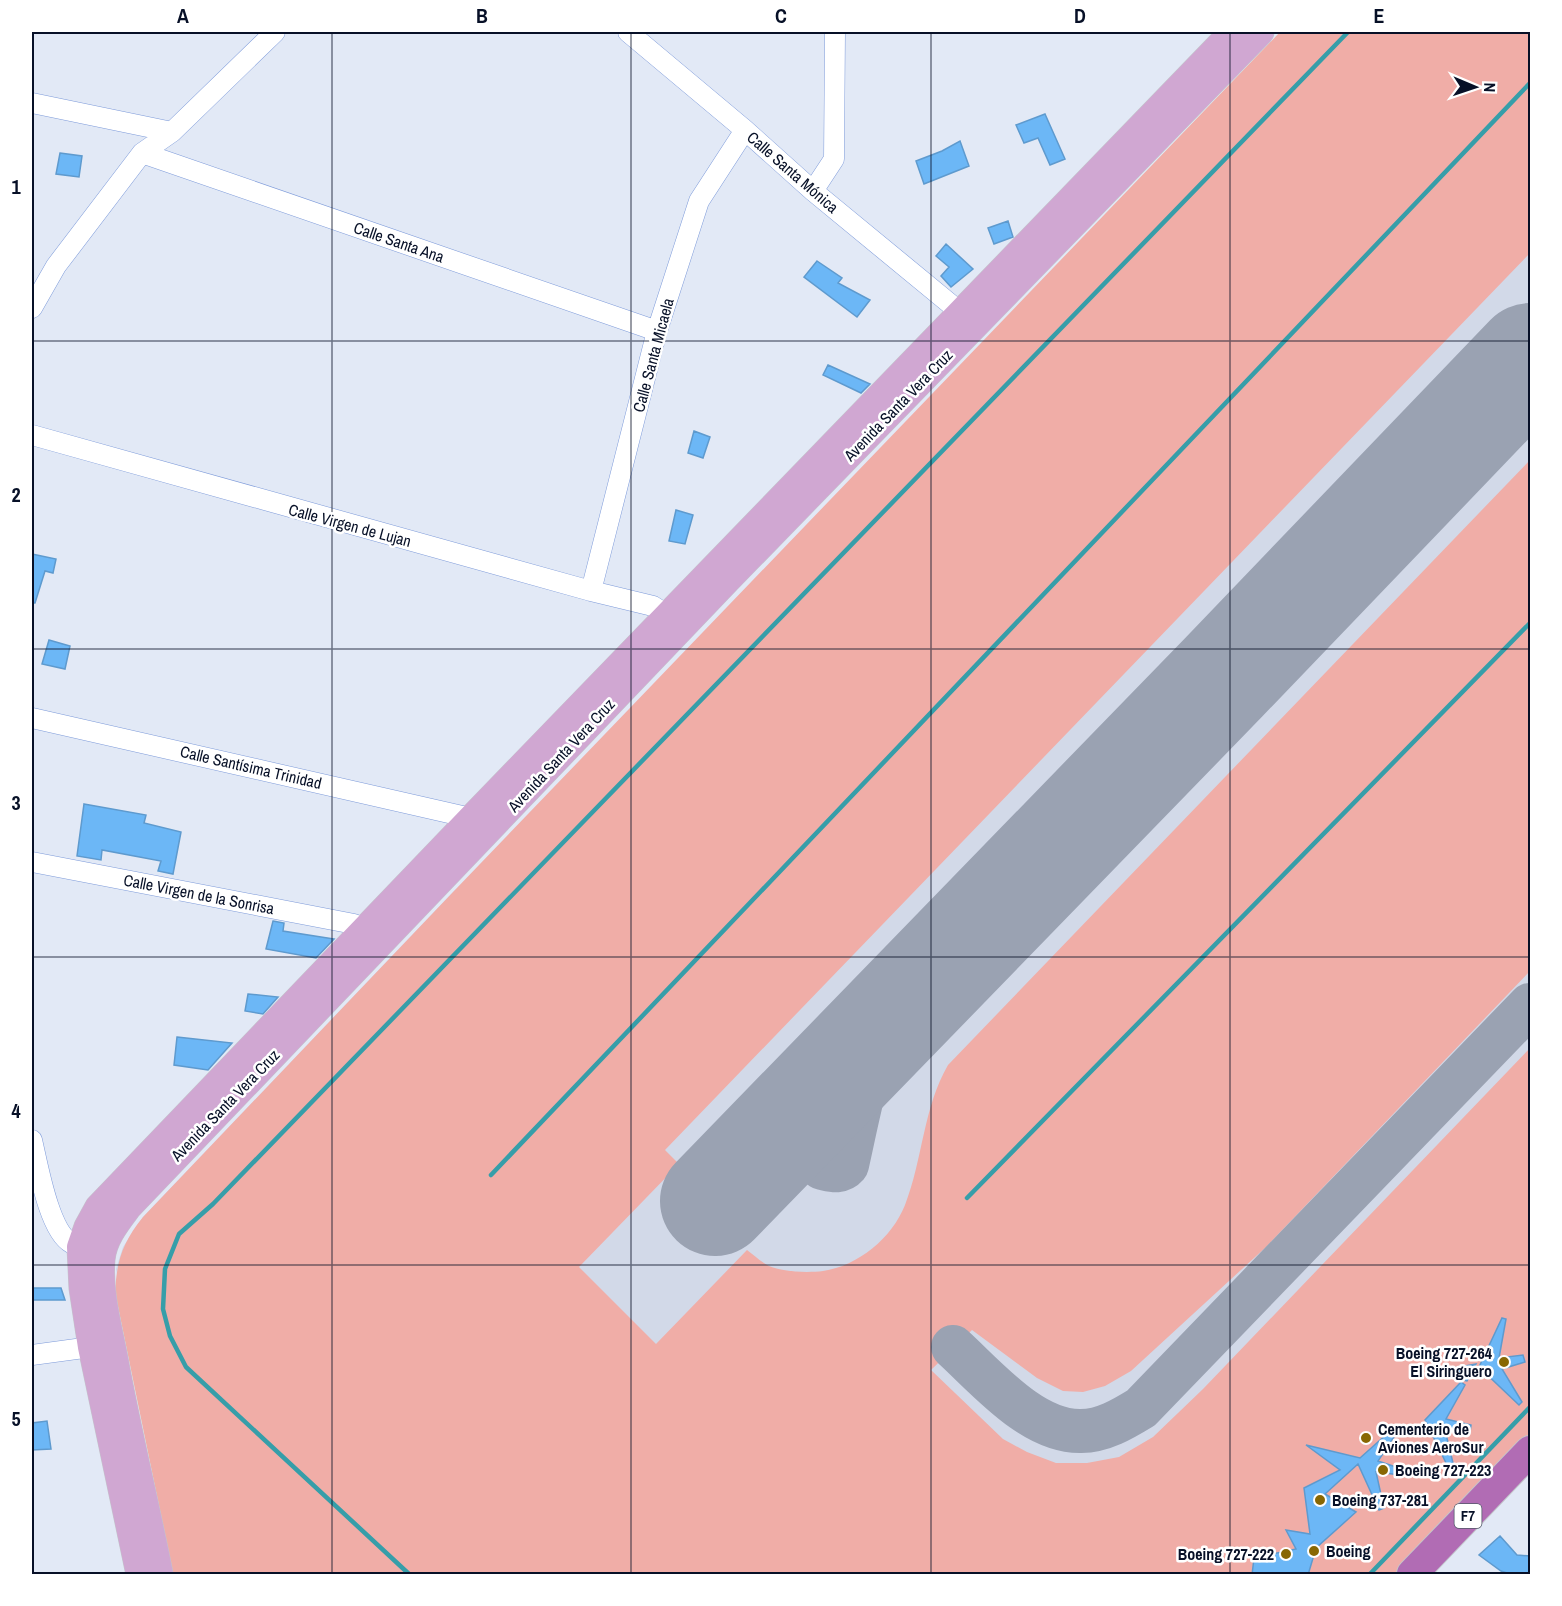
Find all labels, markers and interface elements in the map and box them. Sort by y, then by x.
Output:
text: A [177,2,189,29]
text: B [476,2,488,29]
text: C [775,2,787,29]
text: D [1074,2,1086,29]
text: E [1374,2,1385,29]
north arrow [1445,57,1505,117]
text: N [1479,82,1501,93]
street label: Calle Santa Mónica [743,126,844,218]
text: 1 [11,173,21,200]
street label: Calle Santa Ana [351,216,448,268]
street label: Calle Santa Micaela [627,295,679,415]
street label: Avenida Santa Vera Cruz [838,344,958,467]
text: 2 [11,481,21,508]
street label: Calle Virgen de Lujan [286,498,414,552]
street label: Avenida Santa Vera Cruz [502,693,620,817]
street label: Calle Santísima Trinidad [178,740,324,794]
text: 3 [11,789,21,816]
street label: Calle Virgen de la Sonrisa [122,869,277,920]
street label: Avenida Santa Vera Cruz [165,1044,285,1167]
text: 4 [11,1097,21,1124]
place label: Boeing 727-264 El Siringuero [1396,1342,1493,1382]
marker: Boeing 727-264 El Siringuero [1497,1355,1511,1369]
text: 5 [11,1405,21,1432]
place label: Cementerio de Aviones AeroSur [1378,1418,1484,1458]
marker: Cementerio de Aviones AeroSur [1359,1431,1373,1445]
place label: Boeing 727-223 [1395,1459,1491,1481]
marker: Boeing 727-223 [1376,1463,1390,1477]
place label: Boeing 737-281 [1332,1489,1429,1511]
marker: Boeing 737-281 [1313,1493,1327,1507]
road number: F7 [1454,1504,1482,1528]
place label: Boeing [1326,1540,1370,1562]
place label: Boeing 727-222 [1178,1543,1274,1565]
marker: Boeing [1307,1544,1321,1558]
marker: Boeing 727-222 [1279,1547,1293,1561]

